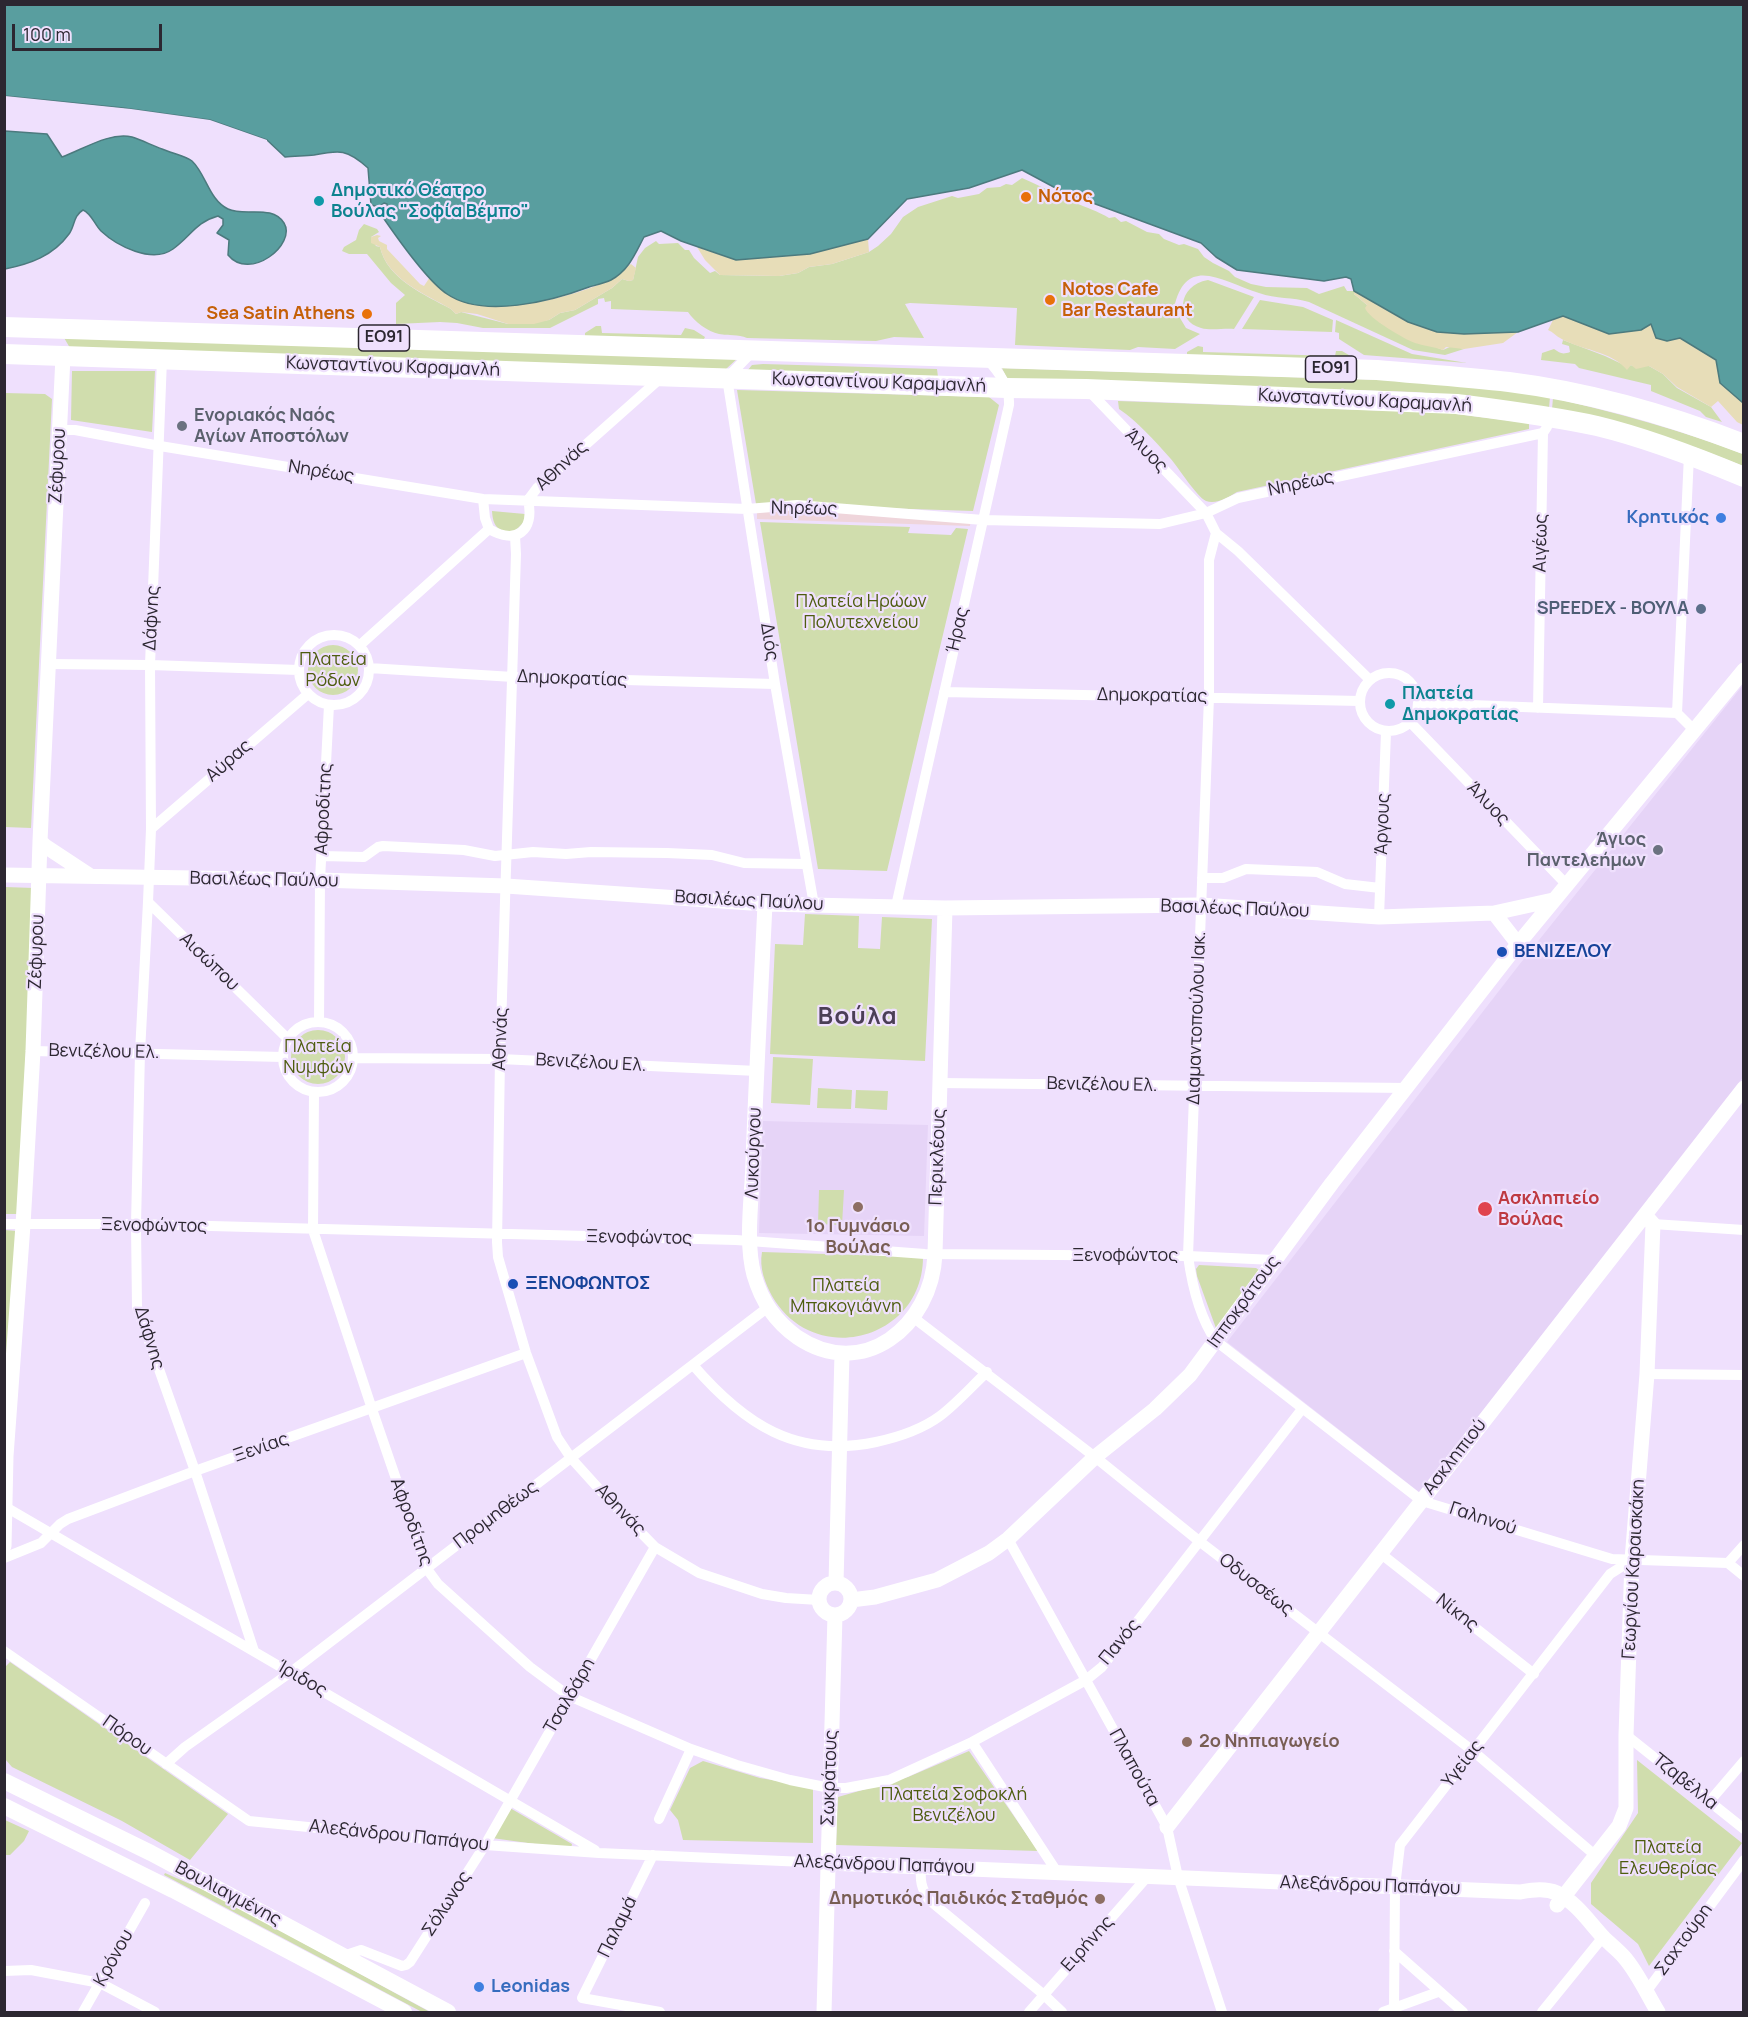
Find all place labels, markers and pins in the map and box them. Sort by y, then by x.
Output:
place label: Δημοτικό Θέατρο Βούλας "Σοφία Βέμπο" [331,180,529,222]
place label: Νότος [1038,186,1093,208]
marker: Νότος [1019,190,1033,204]
marker: Δημοτικό Θέατρο Βούλας "Σοφία Βέμπο" [312,194,326,208]
place label: Notos Cafe Bar Restaurant [1062,279,1193,322]
marker: Notos Cafe Bar Restaurant [1043,293,1057,307]
place label: Sea Satin Athens [206,303,355,325]
marker: Sea Satin Athens [360,307,374,321]
place label: Ενοριακός Ναός Αγίων Αποστόλων [194,405,349,448]
marker: Ενοριακός Ναός Αγίων Αποστόλων [175,419,189,433]
place label: Κρητικός [1626,507,1709,529]
marker: Κρητικός [1714,511,1728,525]
place label: SPEEDEX - ΒΟΥΛΑ [1537,598,1689,620]
marker: SPEEDEX - ΒΟΥΛΑ [1694,602,1708,616]
place label: Πλατεία Δημοκρατίας [1402,683,1519,726]
marker: Πλατεία Δημοκρατίας [1383,697,1397,711]
place label: Άγιος Παντελεήμων [1527,829,1646,872]
marker: Άγιος Παντελεήμων [1651,843,1665,857]
place label: ΒΕΝΙΖΕΛΟΥ [1514,941,1611,963]
marker: ΒΕΝΙΖΕΛΟΥ [1495,945,1509,959]
place label: Ασκληπιείο Βούλας [1498,1188,1599,1230]
marker: 1ο Γυμνάσιο Βούλας [851,1200,865,1214]
marker: Ασκληπιείο Βούλας [1476,1200,1494,1218]
place label: 1ο Γυμνάσιο Βούλας [806,1216,910,1258]
place label: ΞΕΝΟΦΩΝΤΟΣ [525,1273,651,1295]
marker: ΞΕΝΟΦΩΝΤΟΣ [506,1277,520,1291]
place label: 2ο Νηπιαγωγείο [1199,1731,1340,1753]
marker: 2ο Νηπιαγωγείο [1180,1735,1194,1749]
place label: Δημοτικός Παιδικός Σταθμός [829,1888,1088,1910]
marker: Δημοτικός Παιδικός Σταθμός [1093,1892,1107,1906]
place label: Leonidas [491,1976,570,1998]
marker: Leonidas [472,1980,486,1994]

